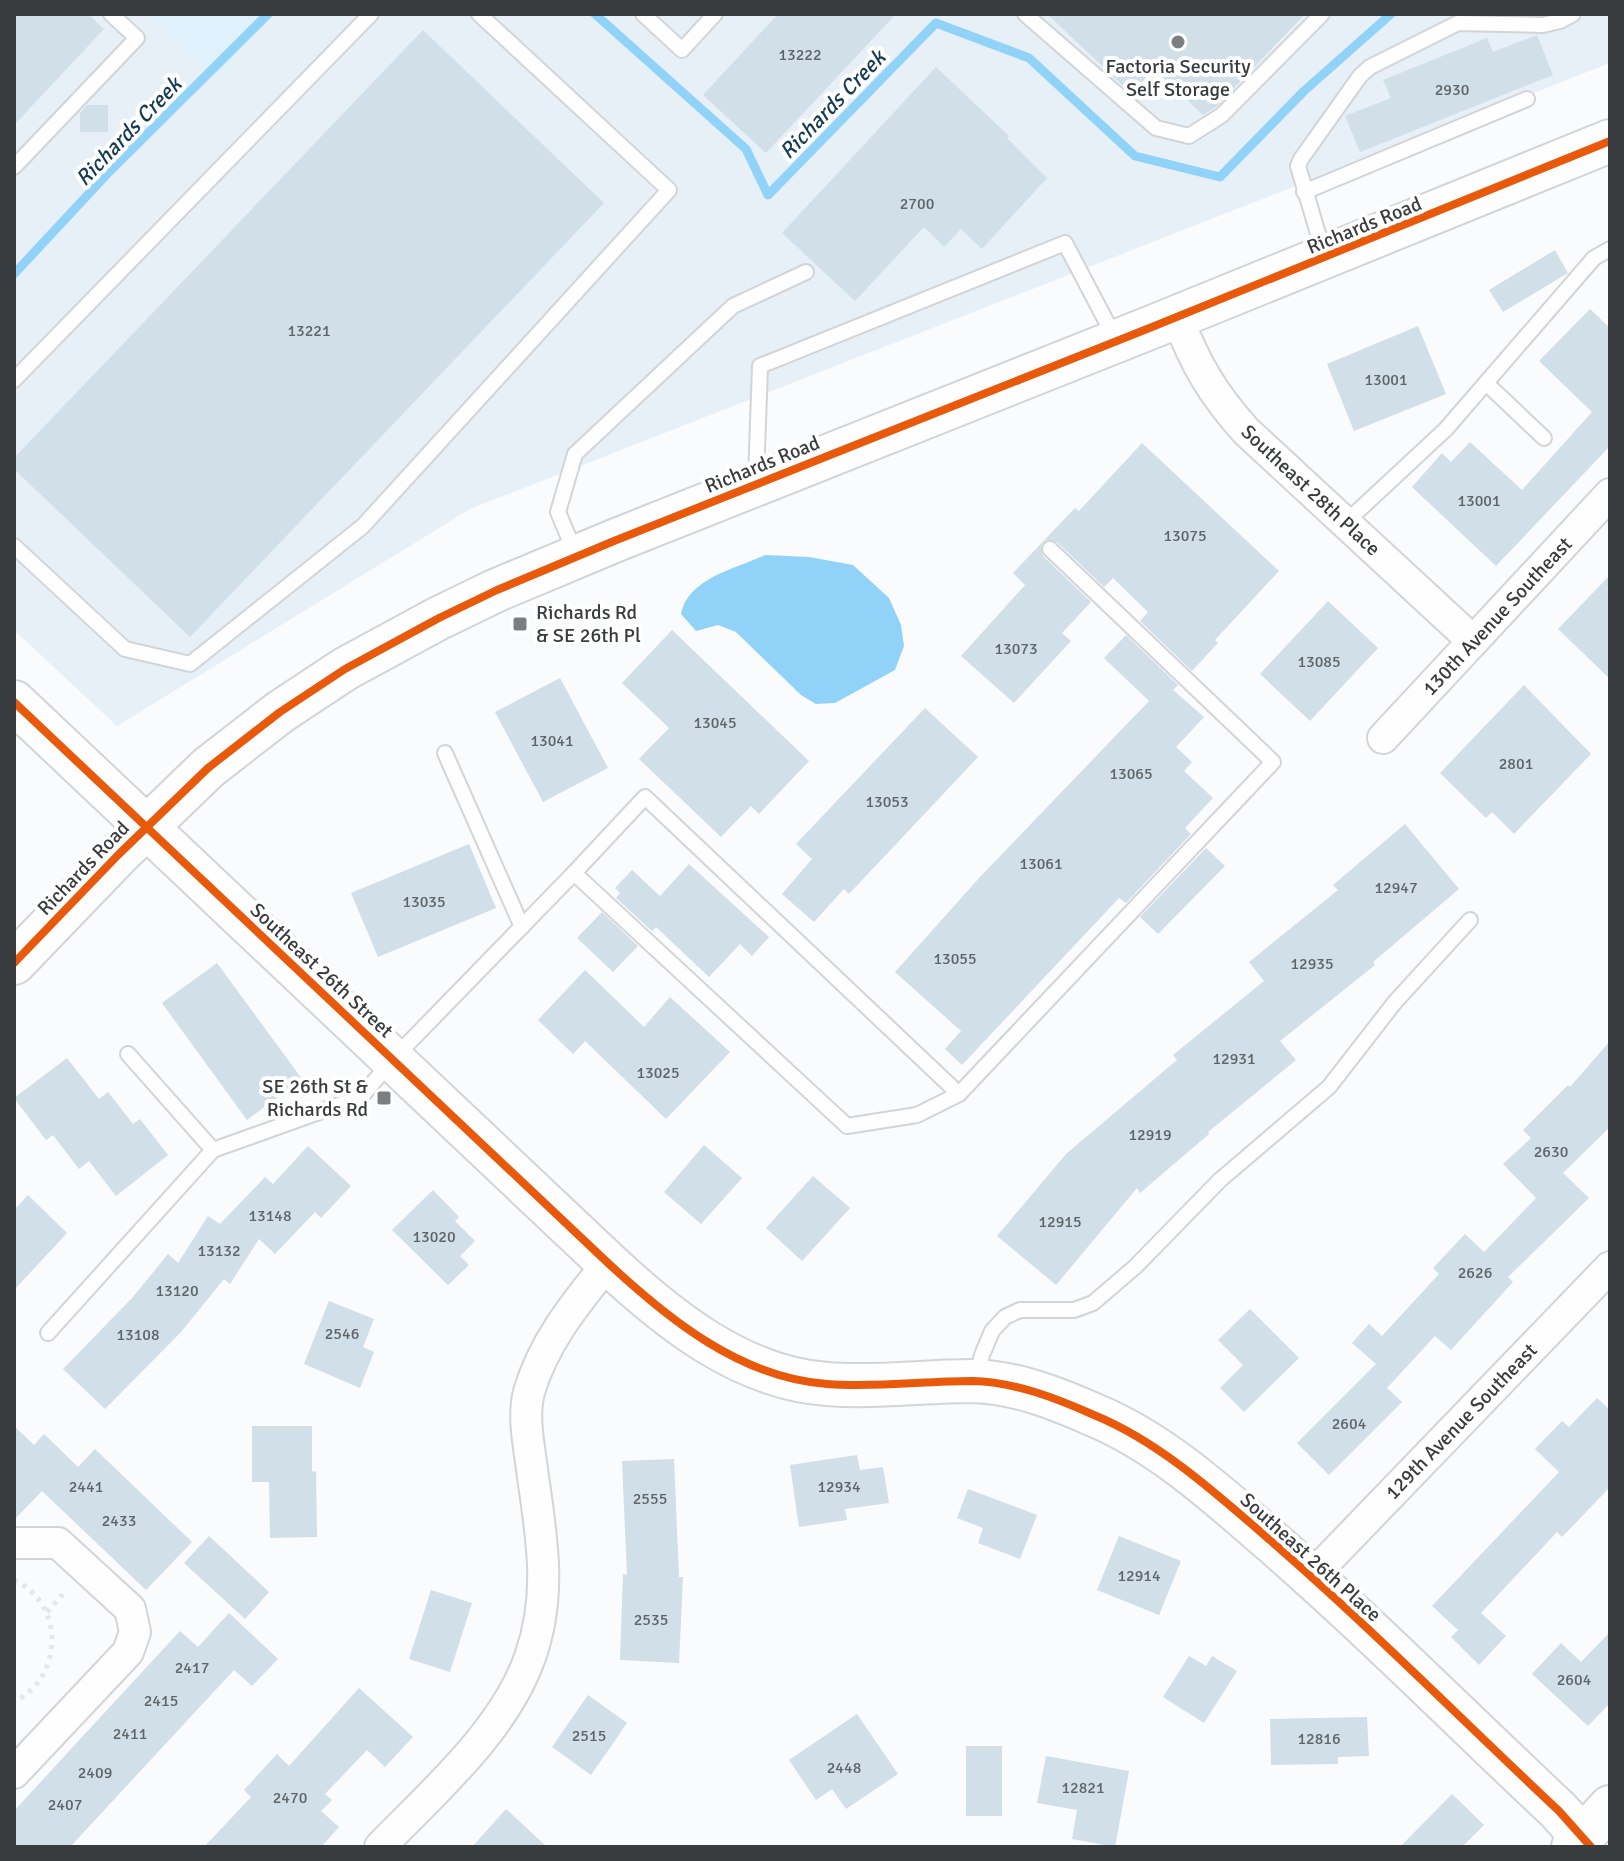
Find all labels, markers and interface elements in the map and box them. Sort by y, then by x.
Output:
marker: Factoria Security Self Storage [1169,33,1187,51]
water label: Richards Creek [774,43,892,164]
house number: 13222 [778,45,822,65]
place label: Factoria Security Self Storage [1105,54,1251,102]
water label: Richards Creek [70,70,188,191]
house number: 2930 [1435,80,1469,100]
street label: Richards Road [1303,191,1425,260]
house number: 2700 [900,194,934,214]
house number: 13221 [287,321,331,341]
house number: 13001 [1364,370,1408,390]
street label: Southeast 28th Place [1236,419,1385,561]
street label: Richards Road [701,430,823,499]
house number: 13001 [1457,491,1501,511]
house number: 13075 [1163,526,1207,546]
street label: 130th Avenue Southeast [1417,532,1577,701]
place label: Richards Rd & SE 26th Pl [536,600,641,648]
marker: Richards Rd & SE 26th Pl [511,615,529,633]
house number: 13073 [994,639,1038,659]
house number: 13085 [1297,652,1341,672]
house number: 13045 [693,713,737,733]
house number: 13041 [530,731,574,751]
house number: 2801 [1499,754,1533,774]
house number: 13065 [1109,764,1153,784]
house number: 13053 [865,792,909,812]
street label: Richards Road [32,816,135,921]
house number: 13061 [1019,854,1063,874]
house number: 12947 [1374,878,1418,898]
house number: 13035 [402,892,446,912]
street label: Southeast 26th Street [245,898,398,1043]
house number: 13055 [933,949,977,969]
house number: 12935 [1290,954,1334,974]
house number: 12931 [1212,1049,1256,1069]
house number: 13025 [636,1063,680,1083]
place label: SE 26th St & Richards Rd [262,1074,369,1122]
marker: SE 26th St & Richards Rd [375,1089,393,1107]
house number: 12919 [1128,1125,1172,1145]
house number: 2630 [1534,1142,1568,1162]
house number: 13148 [248,1206,292,1226]
house number: 12915 [1038,1212,1082,1232]
house number: 13020 [412,1227,456,1247]
house number: 13132 [197,1241,241,1261]
house number: 2626 [1458,1263,1492,1283]
house number: 13120 [155,1281,199,1301]
house number: 2546 [325,1324,359,1344]
house number: 13108 [116,1325,160,1345]
street label: 129th Avenue Southeast [1380,1338,1543,1505]
house number: 2604 [1332,1414,1367,1434]
house number: 2441 [69,1477,103,1497]
house number: 12934 [817,1477,861,1497]
street label: Southeast 26th Place [1235,1487,1386,1627]
house number: 2555 [633,1489,667,1509]
house number: 2433 [102,1511,136,1531]
house number: 12914 [1117,1566,1161,1586]
house number: 2535 [634,1610,668,1630]
house number: 2417 [175,1658,209,1678]
house number: 2604 [1557,1670,1592,1690]
house number: 2415 [144,1691,178,1711]
house number: 2411 [113,1724,147,1744]
house number: 2515 [572,1726,606,1746]
house number: 12816 [1297,1729,1341,1749]
house number: 2448 [827,1758,861,1778]
house number: 2409 [78,1763,112,1783]
house number: 12821 [1061,1778,1105,1798]
house number: 2470 [273,1788,307,1808]
house number: 2407 [48,1795,82,1815]

